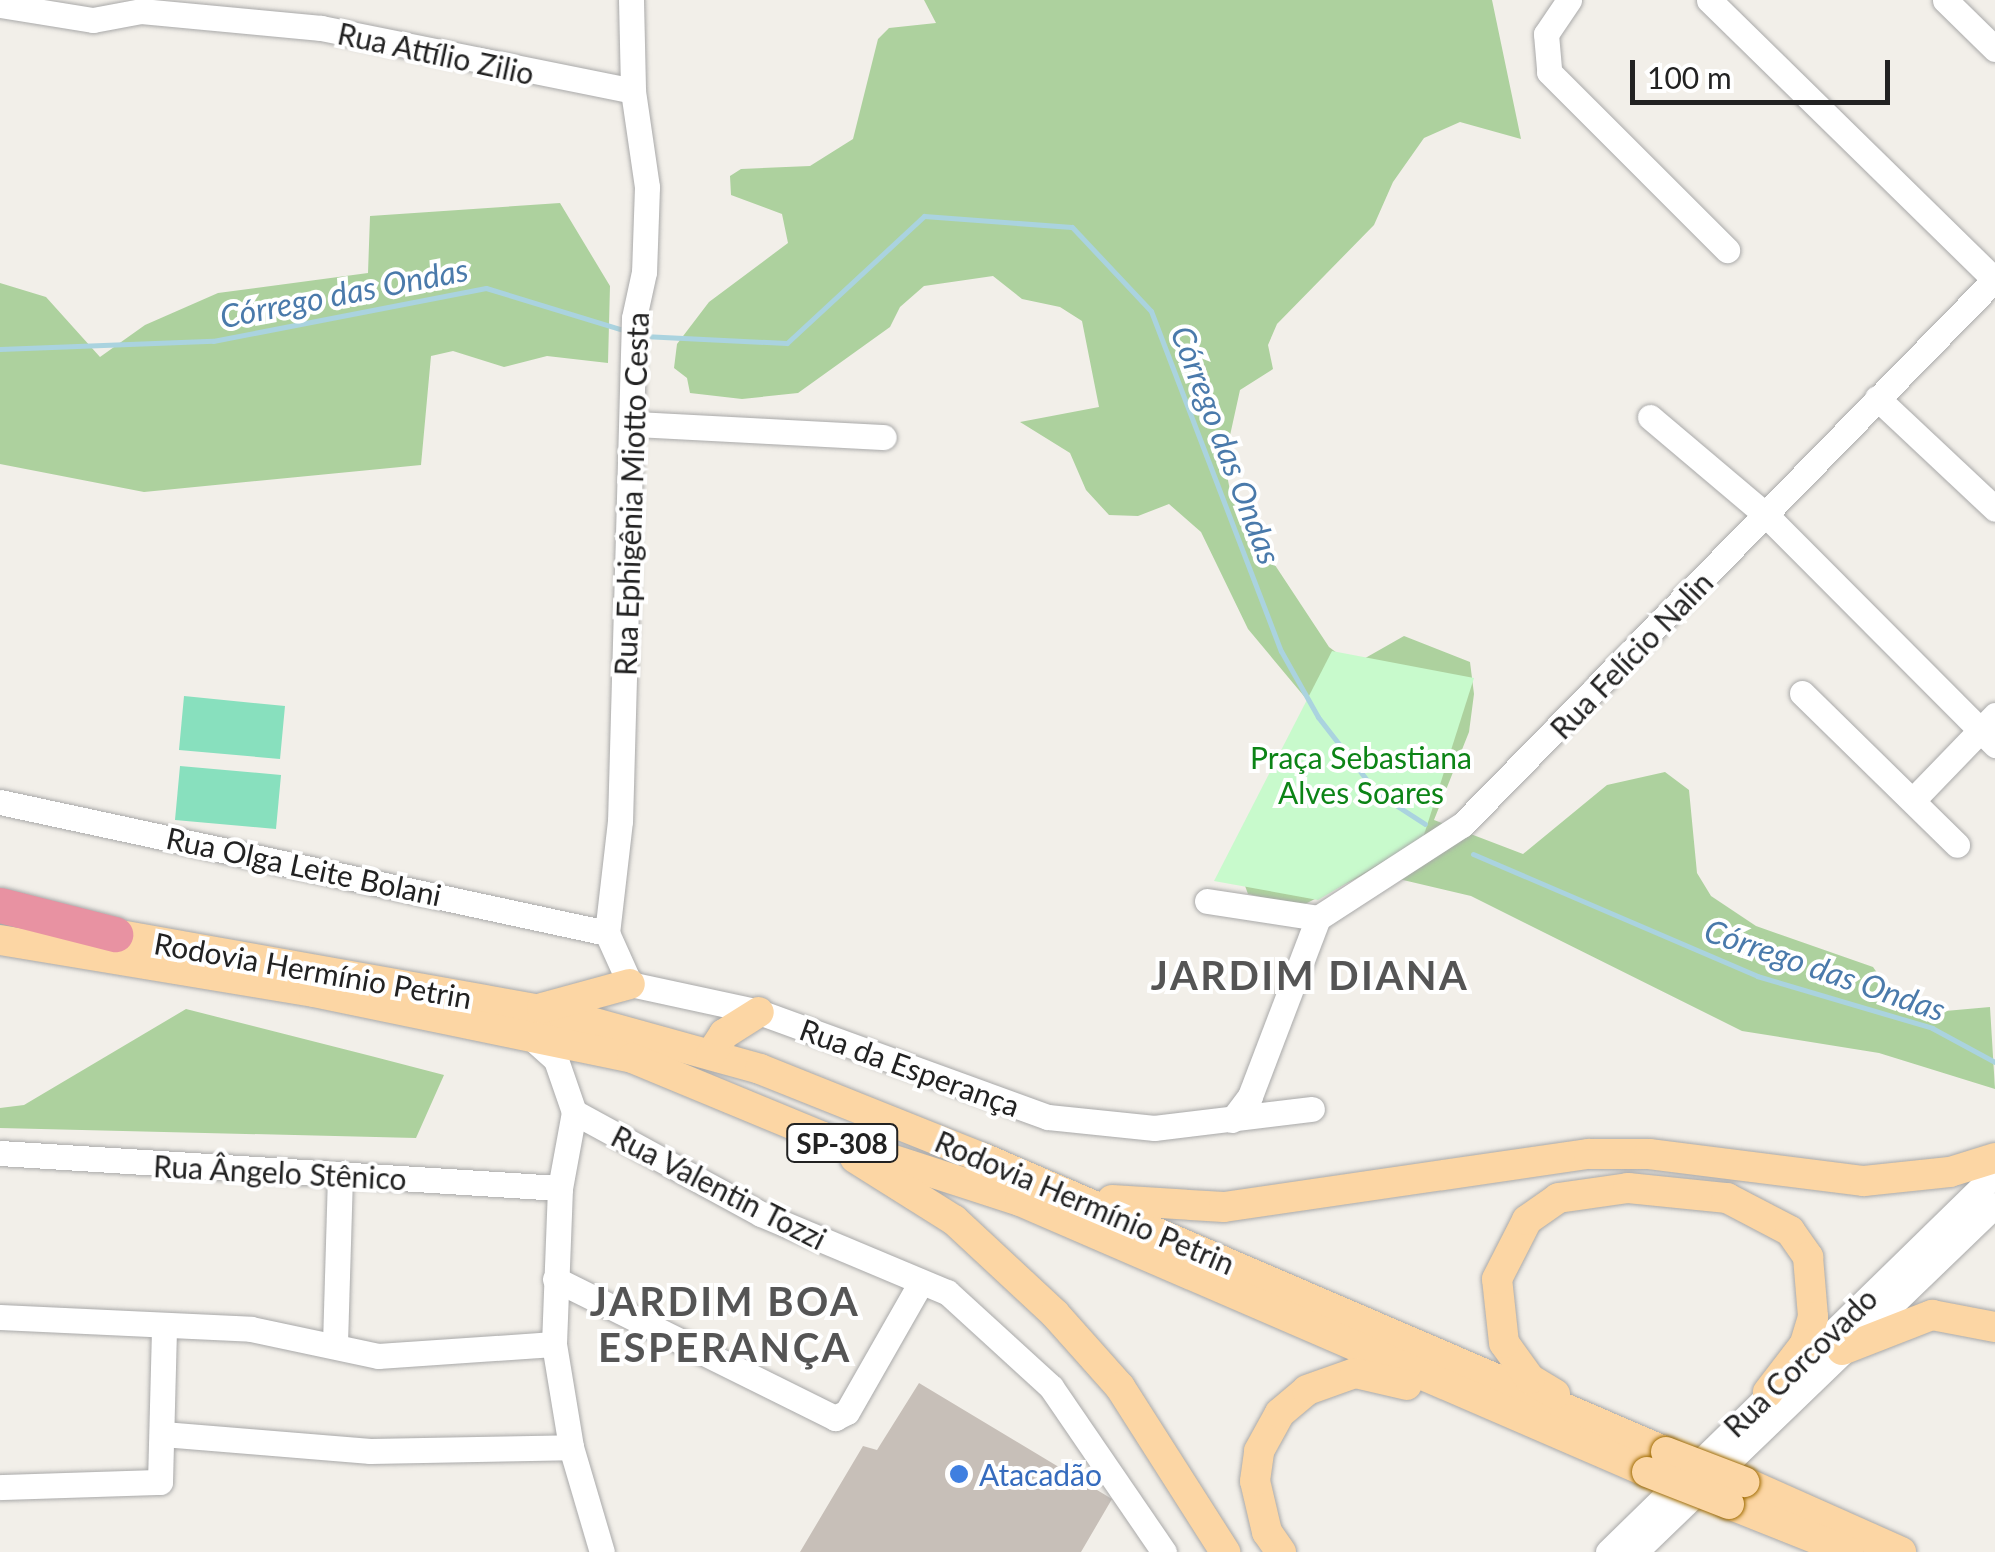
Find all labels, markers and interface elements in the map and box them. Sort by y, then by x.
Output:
street label: Rua Attílio Zilio [334,15,538,91]
scale bar [1635,40,1895,102]
text: 100 m [1647,59,1732,95]
water label: Córrego das Ondas [217,250,471,336]
street label: Rua Ephigênia Miotto Cesta [607,312,655,676]
water label: Córrego das Ondas [1163,320,1289,570]
street label: Rua Felício Nalin [1542,564,1720,746]
park label: Praça Sebastiana Alves Soares [1250,739,1472,810]
street label: Rua Olga Leite Bolani [163,819,445,913]
water label: Córrego das Ondas [1700,911,1950,1029]
street label: Rodovia Hermínio Petrin [151,924,475,1016]
district label: JARDIM DIANA [1151,951,1469,999]
street label: Rua da Esperança [795,1011,1025,1123]
street label: Rua Valentin Tozzi [605,1117,833,1257]
road number: SP-308 [784,1120,900,1166]
street label: Rodovia Hermínio Petrin [930,1123,1240,1281]
street label: Rua Ângelo Stênico [152,1147,408,1197]
district label: JARDIM BOA ESPERANÇA [590,1277,860,1371]
street label: Rua Corcovado [1716,1280,1884,1444]
place label: Atacadão [979,1456,1102,1492]
marker: Atacadão [948,1463,970,1485]

